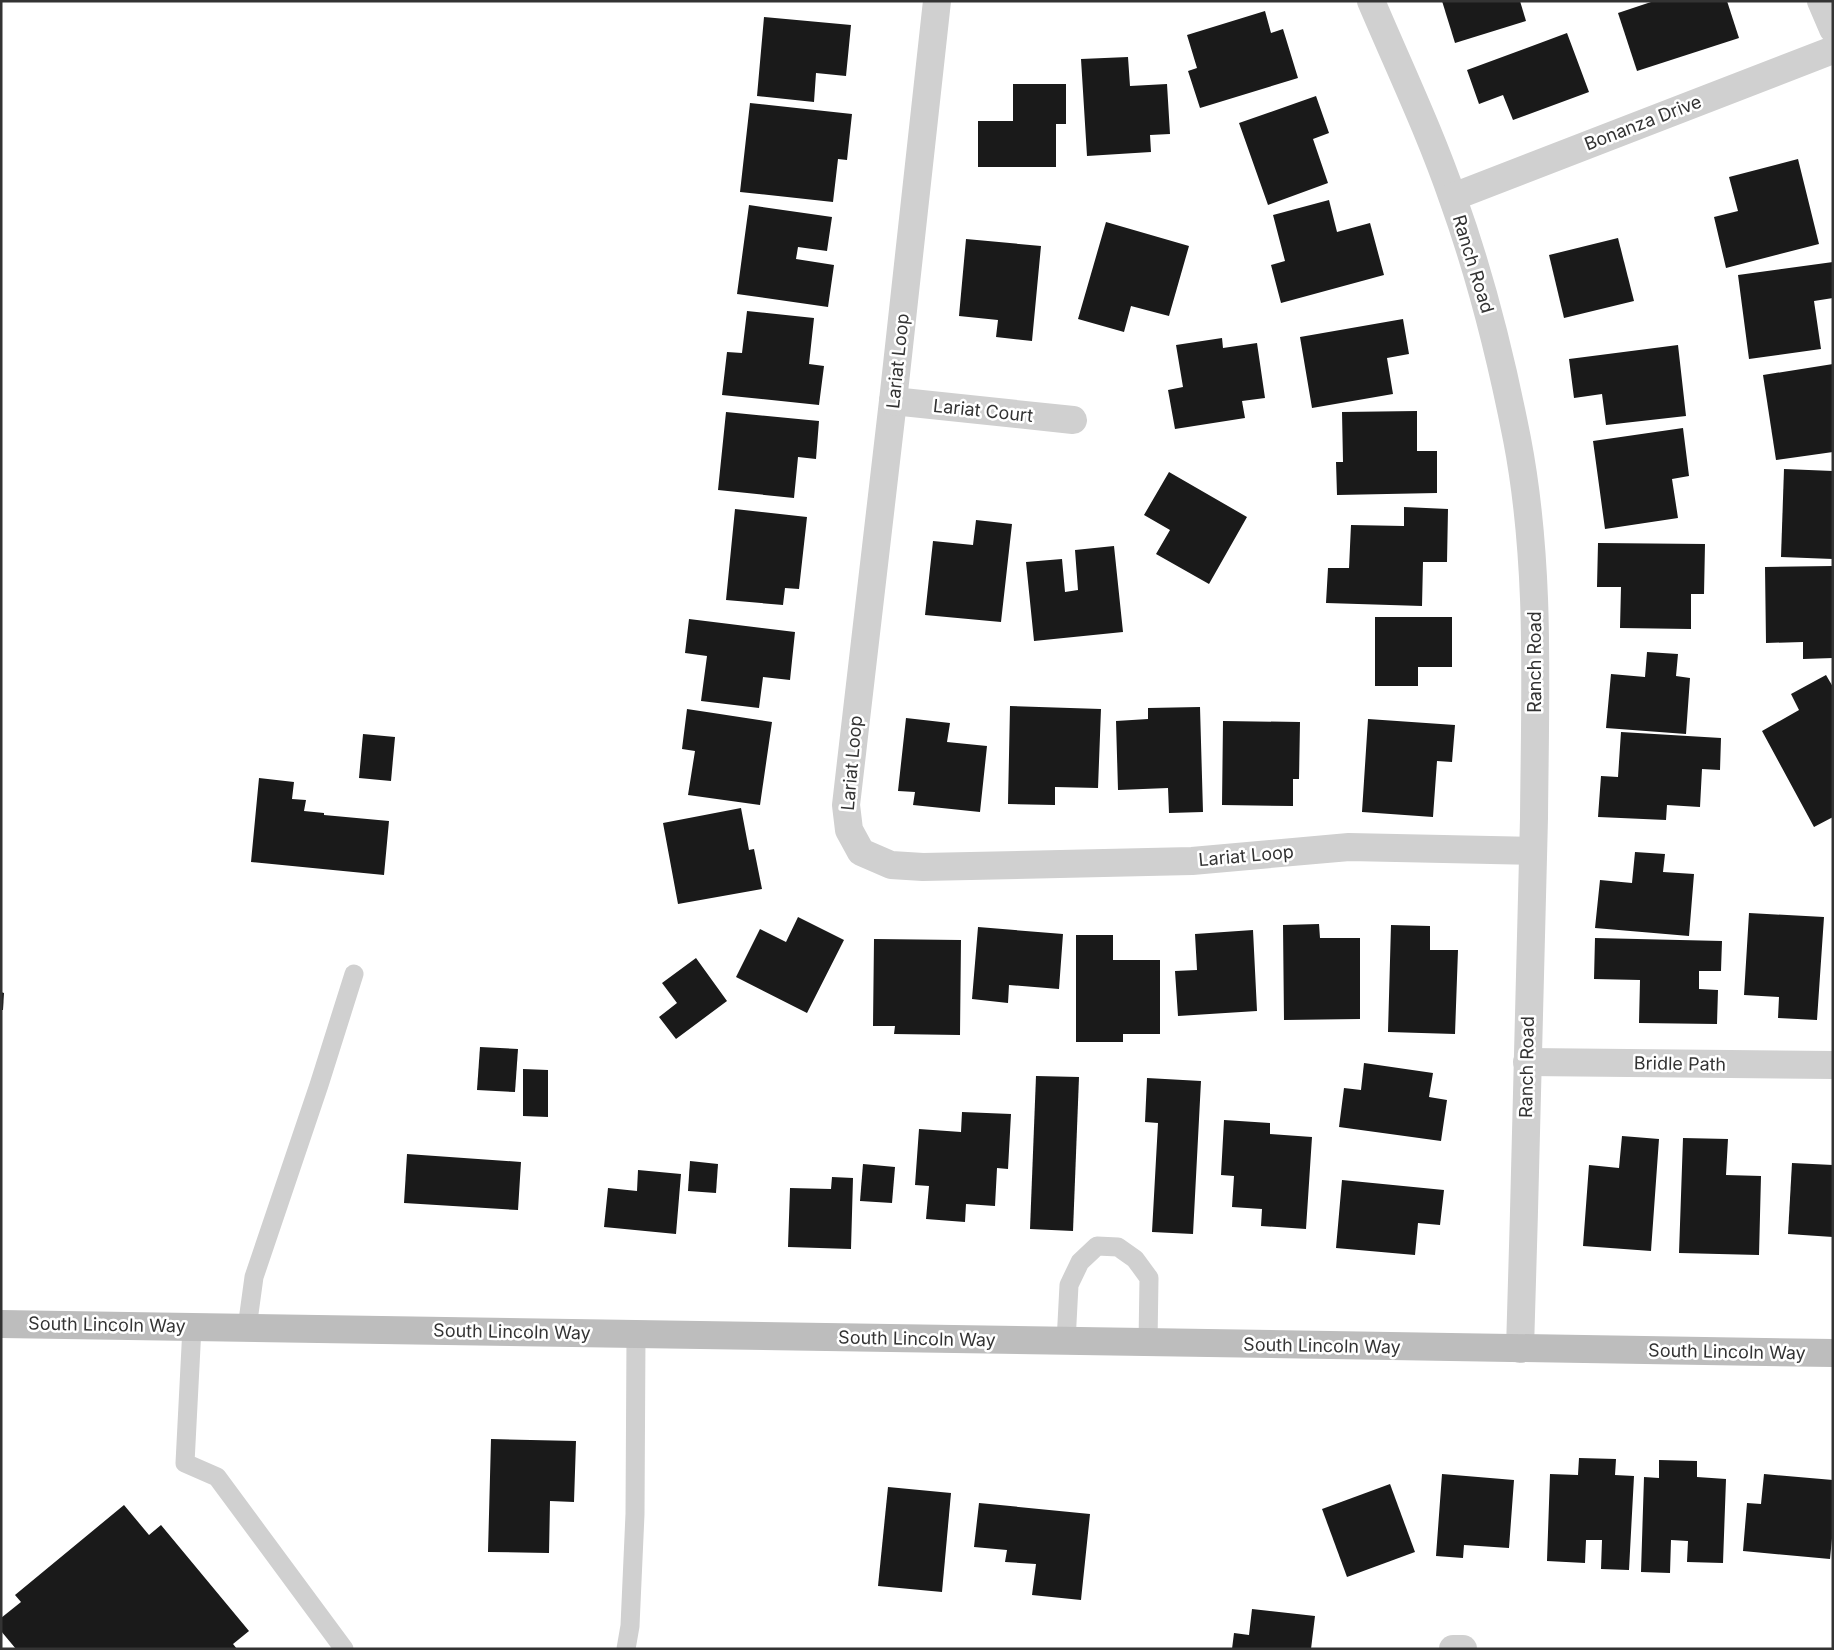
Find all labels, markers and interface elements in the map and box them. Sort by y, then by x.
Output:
street label: Bonanza Drive [1581,91,1704,155]
street label: Ranch Road [1449,212,1498,316]
street label: Lariat Loop [882,312,913,410]
street label: Lariat Court [932,395,1034,426]
street label: Ranch Road [1524,611,1545,713]
street label: Lariat Loop [837,714,866,811]
street label: Lariat Loop [1197,841,1294,870]
street label: Ranch Road [1515,1016,1538,1118]
street label: Bridle Path [1634,1052,1726,1075]
street label: South Lincoln Way [28,1313,186,1336]
street label: South Lincoln Way [433,1320,591,1343]
street label: South Lincoln Way [838,1327,996,1350]
street label: South Lincoln Way [1243,1334,1401,1357]
street label: South Lincoln Way [1648,1340,1806,1363]

